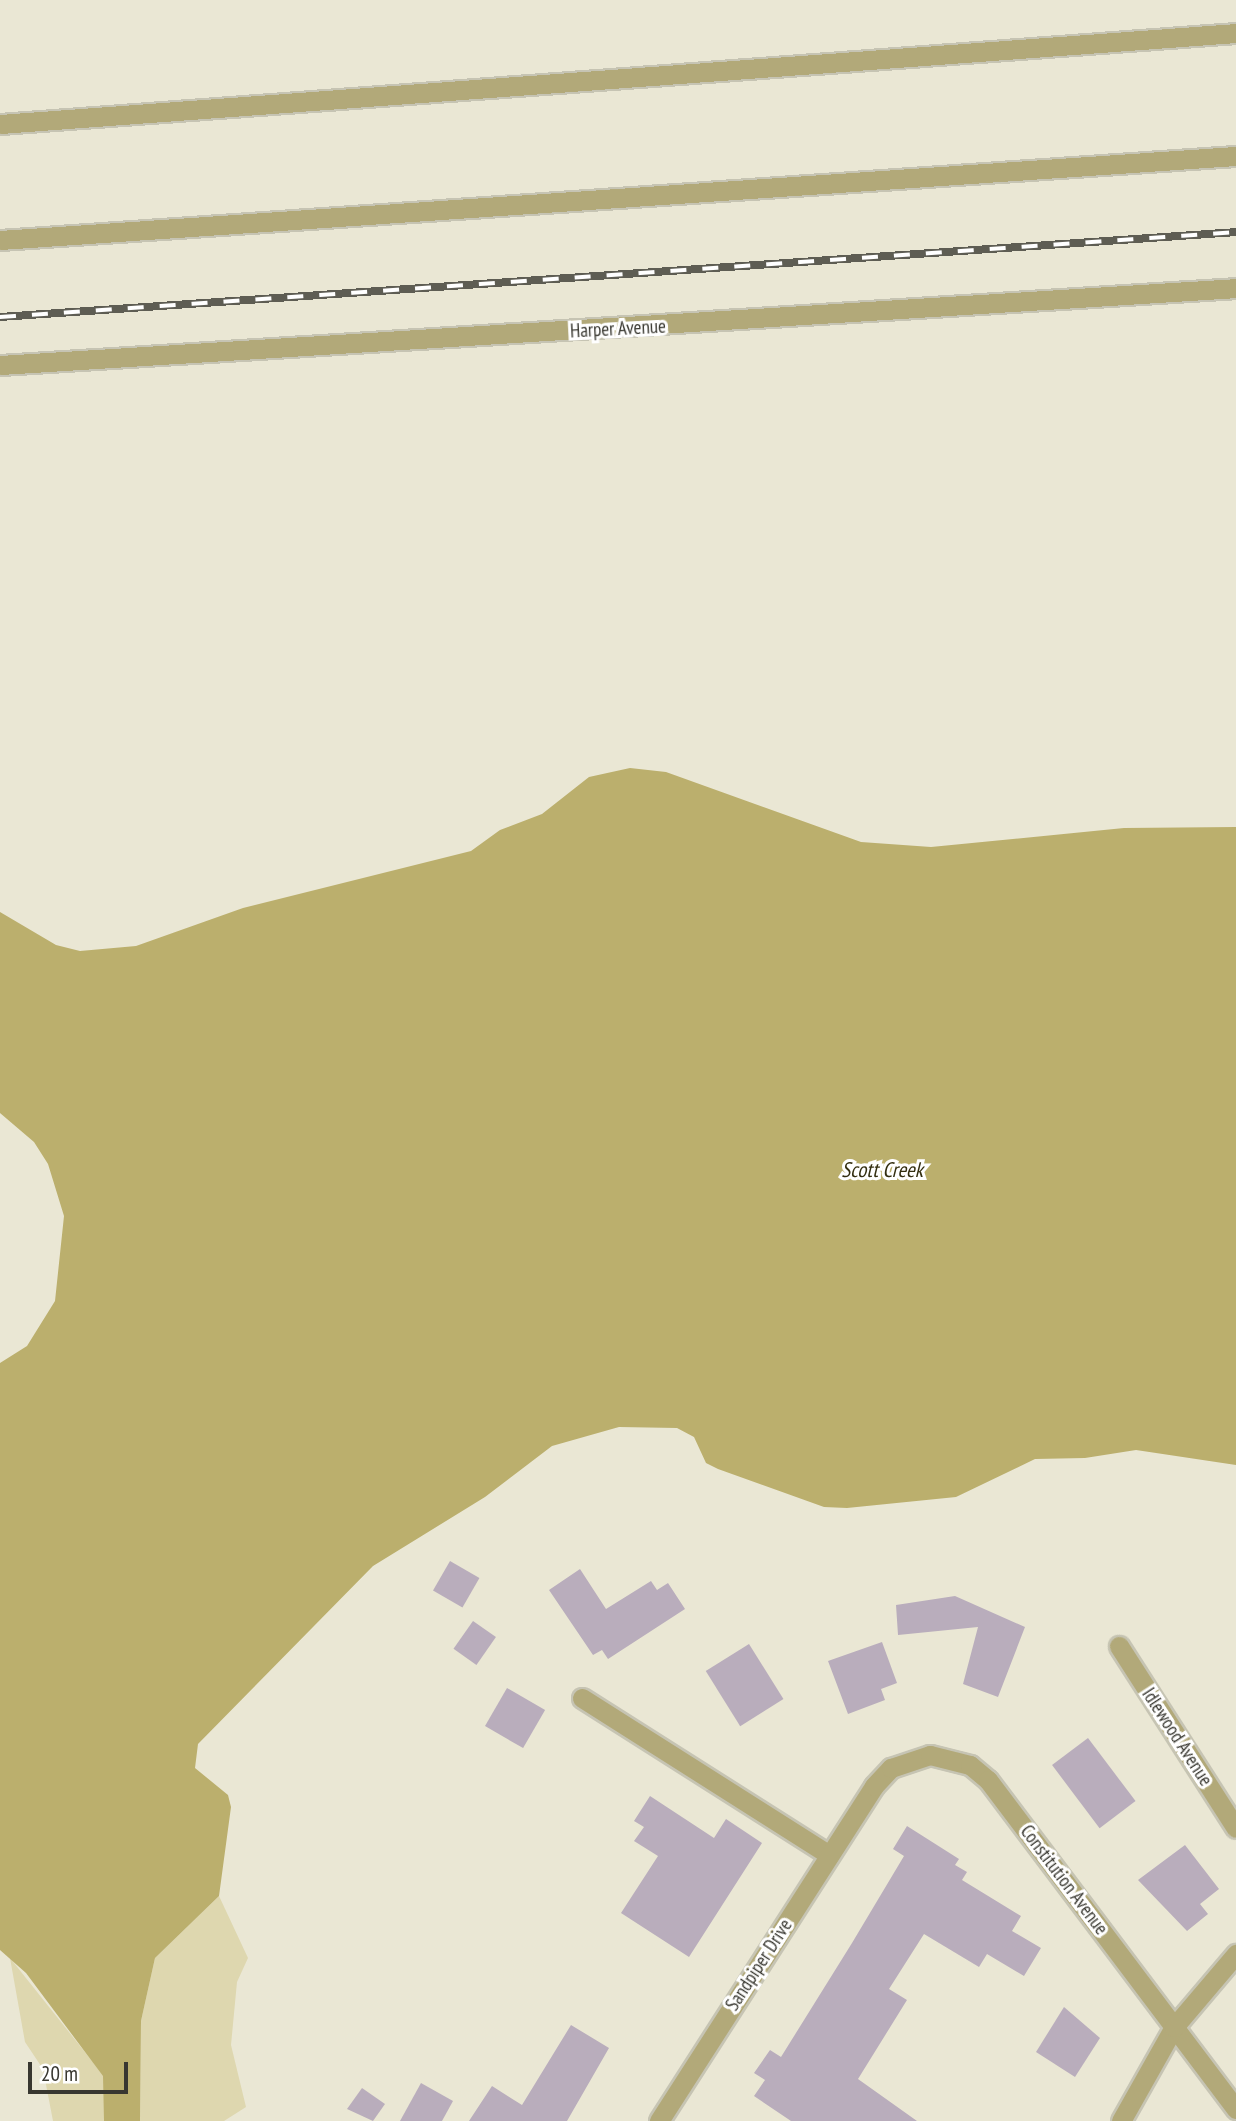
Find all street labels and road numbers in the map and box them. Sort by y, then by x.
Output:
street label: Harper Avenue [569,315,667,343]
street label: Idlewood Avenue [1137,1684,1217,1790]
street label: Constitution Avenue [1015,1820,1113,1940]
street label: Sandpiper Drive [721,1915,797,2015]

